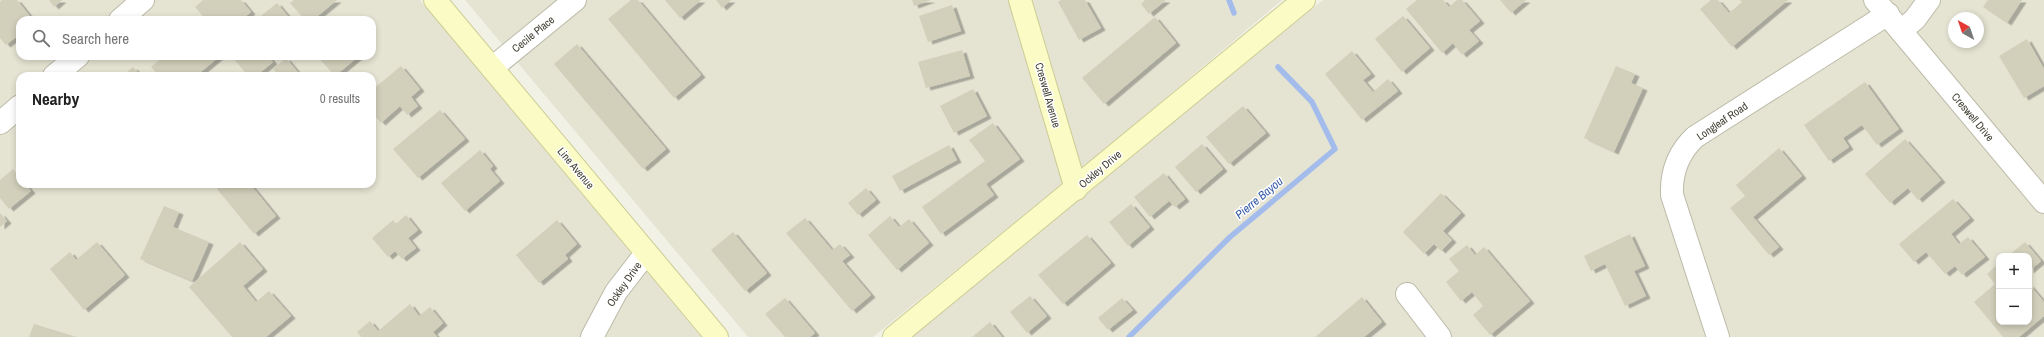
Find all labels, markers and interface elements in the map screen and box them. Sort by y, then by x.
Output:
north arrow [1948,12,1984,48]
street label: Cecile Place [509,13,557,55]
search box [16,16,376,60]
icon: search [30,27,52,49]
text: Search here [62,28,129,49]
street label: Creswell Avenue [1032,61,1064,129]
text: Nearby [32,87,79,110]
text: 0 results [320,90,360,107]
street label: Creswell Drive [1949,90,1997,144]
street label: Longleaf Road [1694,99,1750,143]
street label: Line Avenue [555,144,597,192]
street label: Ockley Drive [1076,147,1124,191]
water label: Pierre Bayou [1232,173,1287,223]
map controls [1996,253,2032,325]
button: + [1996,253,2032,289]
street label: Ockley Drive [603,259,645,309]
button: − [1996,289,2032,325]

